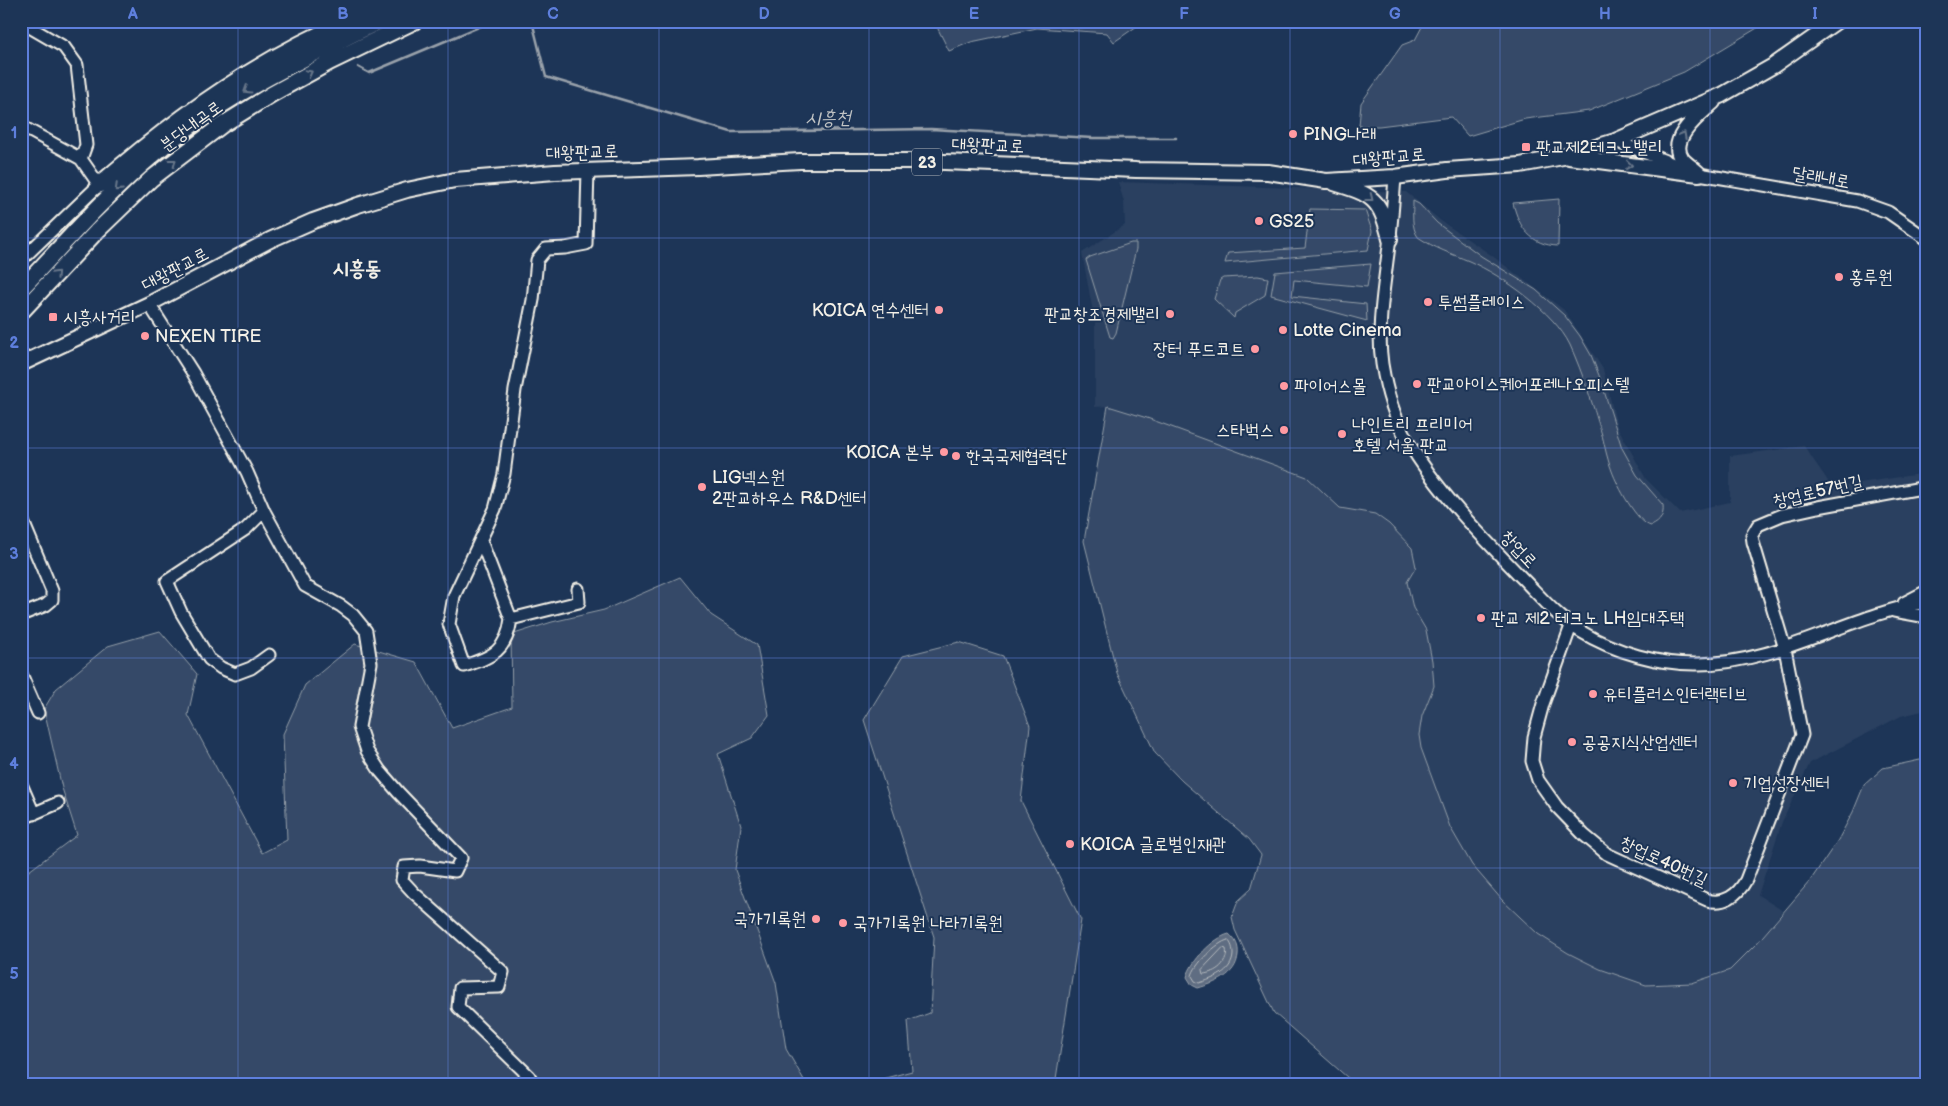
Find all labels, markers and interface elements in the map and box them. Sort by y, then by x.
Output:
text: A [127,5,138,24]
text: B [337,5,349,24]
text: C [547,5,559,24]
text: D [758,5,770,24]
text: E [969,5,979,24]
text: F [1179,5,1189,24]
text: G [1389,5,1401,24]
text: H [1599,5,1611,24]
text: I [1812,5,1818,24]
one-way arrow [304,70,313,80]
one-way arrow [243,83,252,93]
street label: 분당내곡로 [156,97,227,156]
water label: 시흥천 [805,107,853,130]
text: 1 [11,124,17,143]
place label: PING나래 [1303,124,1376,145]
marker: PING나래 [1287,128,1299,140]
one-way arrow [1677,132,1687,141]
street label: 대왕판교로 [951,134,1025,157]
place label: 판교제2테크노밸리 [1536,137,1663,158]
street label: 대왕판교로 [545,141,619,164]
marker: 판교제2테크노밸리 [1520,141,1532,153]
street label: 대왕판교로 [1352,144,1426,171]
road number: 23 [912,148,942,176]
one-way arrow [167,159,177,168]
one-way arrow [1625,159,1633,170]
street label: 달래내로 [1791,162,1851,193]
one-way arrow [114,182,123,191]
one-way arrow [1364,192,1373,201]
place label: GS25 [1269,211,1314,232]
marker: GS25 [1253,215,1265,227]
street label: 대왕판교로 [138,243,212,296]
district label: 시흥동 [333,257,381,281]
place label: 홍루원 [1849,267,1892,288]
one-way arrow [50,271,59,280]
marker: 홍루원 [1833,271,1845,283]
place label: 투썸플레이스 [1438,292,1525,313]
marker: 투썸플레이스 [1422,296,1434,308]
place label: KOICA 연수센터 [812,300,929,321]
marker: KOICA 연수센터 [933,304,945,316]
place label: 판교창조경제밸리 [1044,304,1160,325]
place label: 시흥사거리 [63,307,135,328]
marker: 판교창조경제밸리 [1164,308,1176,320]
marker: 시흥사거리 [47,311,59,323]
place label: Lotte Cinema [1293,320,1402,341]
marker: Lotte Cinema [1277,324,1289,336]
place label: NEXEN TIRE [155,326,261,347]
marker: NEXEN TIRE [139,330,151,342]
text: 2 [9,334,19,353]
place label: 장터 푸드코트 [1153,339,1245,360]
marker: 장터 푸드코트 [1249,343,1261,355]
place label: 판교아이스퀘어포레나오피스텔 [1427,374,1630,395]
place label: 파이어스몰 [1294,376,1366,397]
marker: 판교아이스퀘어포레나오피스텔 [1411,378,1423,390]
marker: 파이어스몰 [1278,380,1290,392]
place label: 나인트리 프리미어 호텔 서울 판교 [1352,414,1473,456]
place label: 스타벅스 [1216,420,1274,441]
marker: 스타벅스 [1278,424,1290,436]
marker: 나인트리 프리미어 호텔 서울 판교 [1336,428,1348,440]
place label: KOICA 본부 [846,442,934,463]
marker: KOICA 본부 [938,446,950,458]
place label: 한국국제협력단 [966,446,1068,467]
marker: 한국국제협력단 [950,450,962,462]
place label: LIG넥스원 2판교하우스 R&D센터 [712,467,867,509]
street label: 창업로57번길 [1771,471,1866,512]
marker: LIG넥스원 2판교하우스 R&D센터 [696,481,708,493]
street label: 창업로 [1496,526,1541,572]
text: 3 [9,545,19,564]
place label: 판교 제2 테크노 LH임대주택 [1491,608,1685,629]
marker: 판교 제2 테크노 LH임대주택 [1475,612,1487,624]
place label: 유티플러스인터랙티브 [1603,684,1748,705]
marker: 유티플러스인터랙티브 [1587,688,1599,700]
place label: 공공지식산업센터 [1582,732,1698,753]
marker: 공공지식산업센터 [1566,736,1578,748]
text: 4 [9,755,19,774]
place label: 기업성장센터 [1743,773,1830,794]
marker: 기업성장센터 [1727,777,1739,789]
street label: 창업로40번길 [1617,832,1711,891]
place label: KOICA 글로벌인재관 [1080,834,1226,855]
marker: KOICA 글로벌인재관 [1064,838,1076,850]
place label: 국가기록원 [734,909,806,930]
marker: 국가기록원 [810,913,822,925]
place label: 국가기록원 나라기록원 [853,913,1003,934]
marker: 국가기록원 나라기록원 [837,917,849,929]
text: 5 [9,965,19,984]

